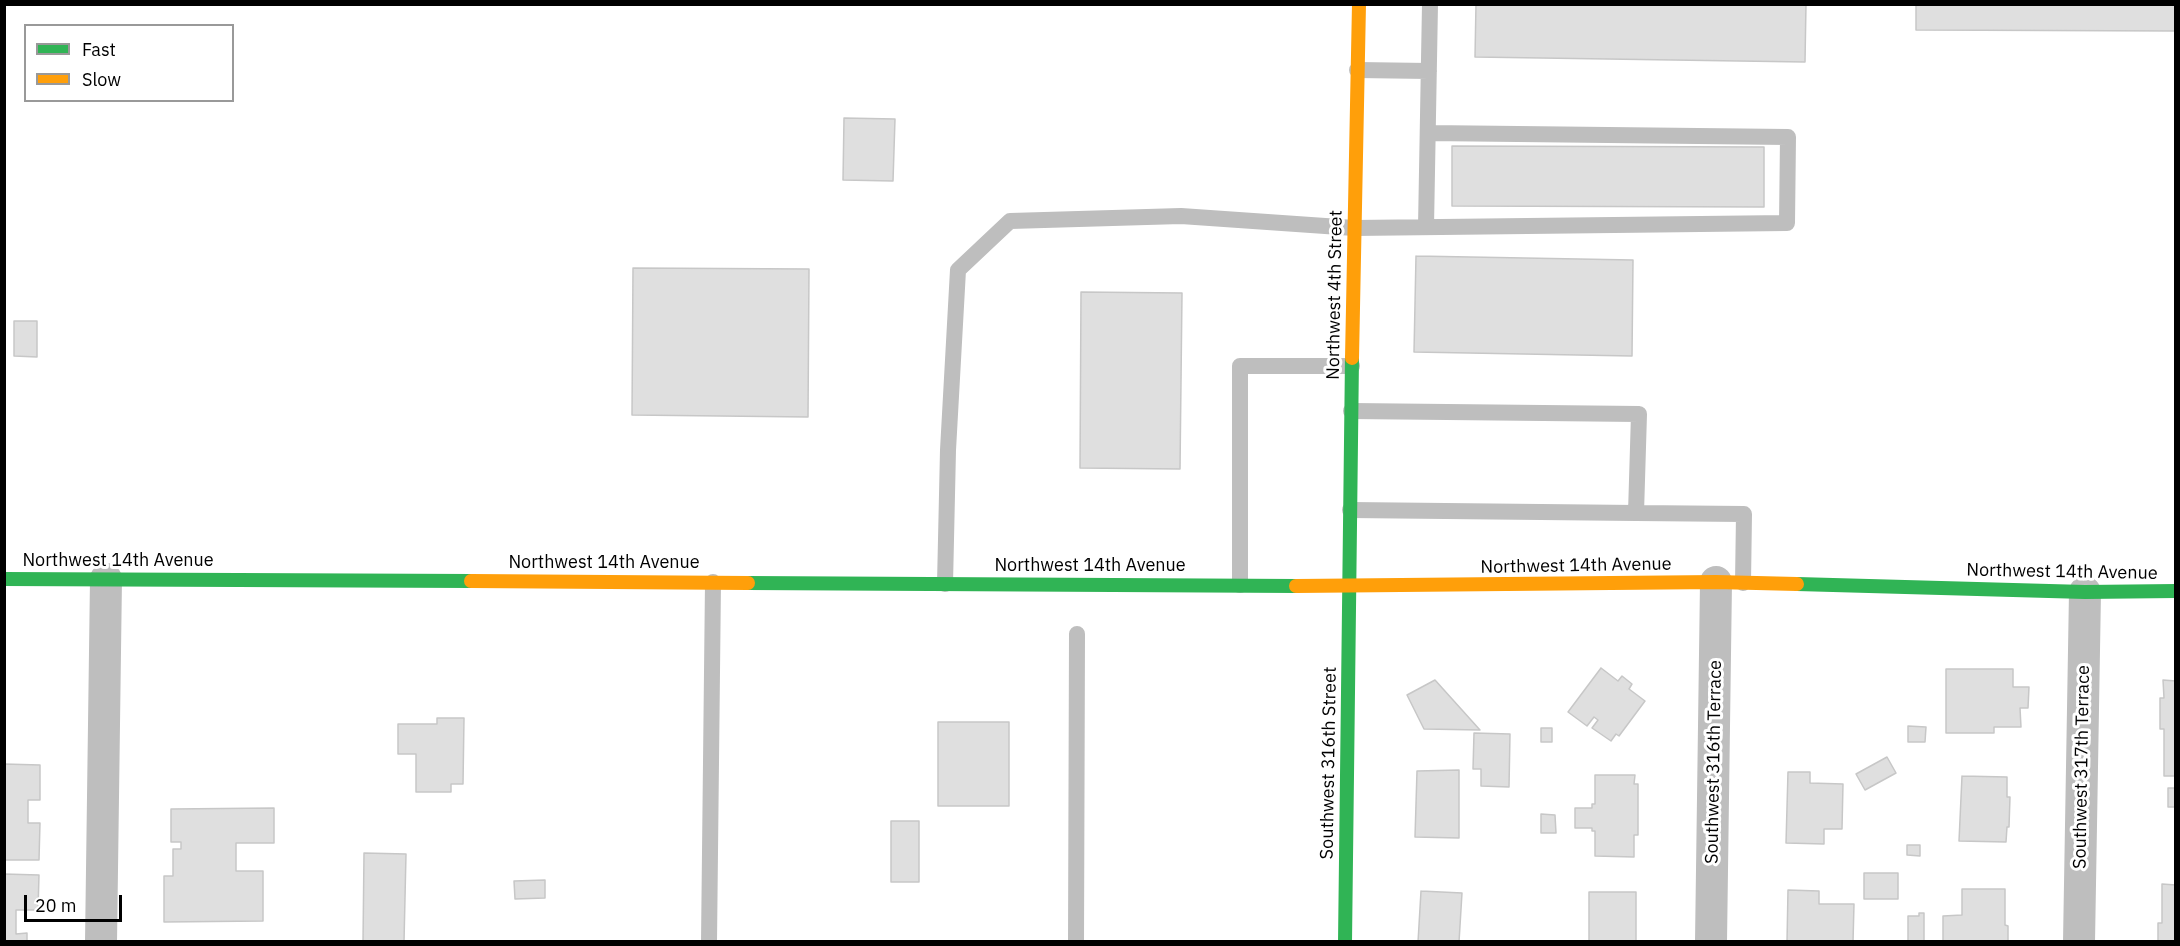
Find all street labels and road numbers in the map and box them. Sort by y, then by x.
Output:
street label: Northwest 4th Street [1323,210,1347,380]
street label: Northwest 14th Avenue [22,550,214,572]
street label: Northwest 14th Avenue [508,552,700,574]
street label: Northwest 14th Avenue [1480,554,1672,578]
street label: Northwest 14th Avenue [994,555,1186,577]
street label: Northwest 14th Avenue [1966,560,2158,584]
street label: Southwest 316th Terrace [1701,660,1727,864]
street label: Southwest 317th Terrace [2069,665,2095,869]
street label: Southwest 316th Street [1317,667,1341,859]

